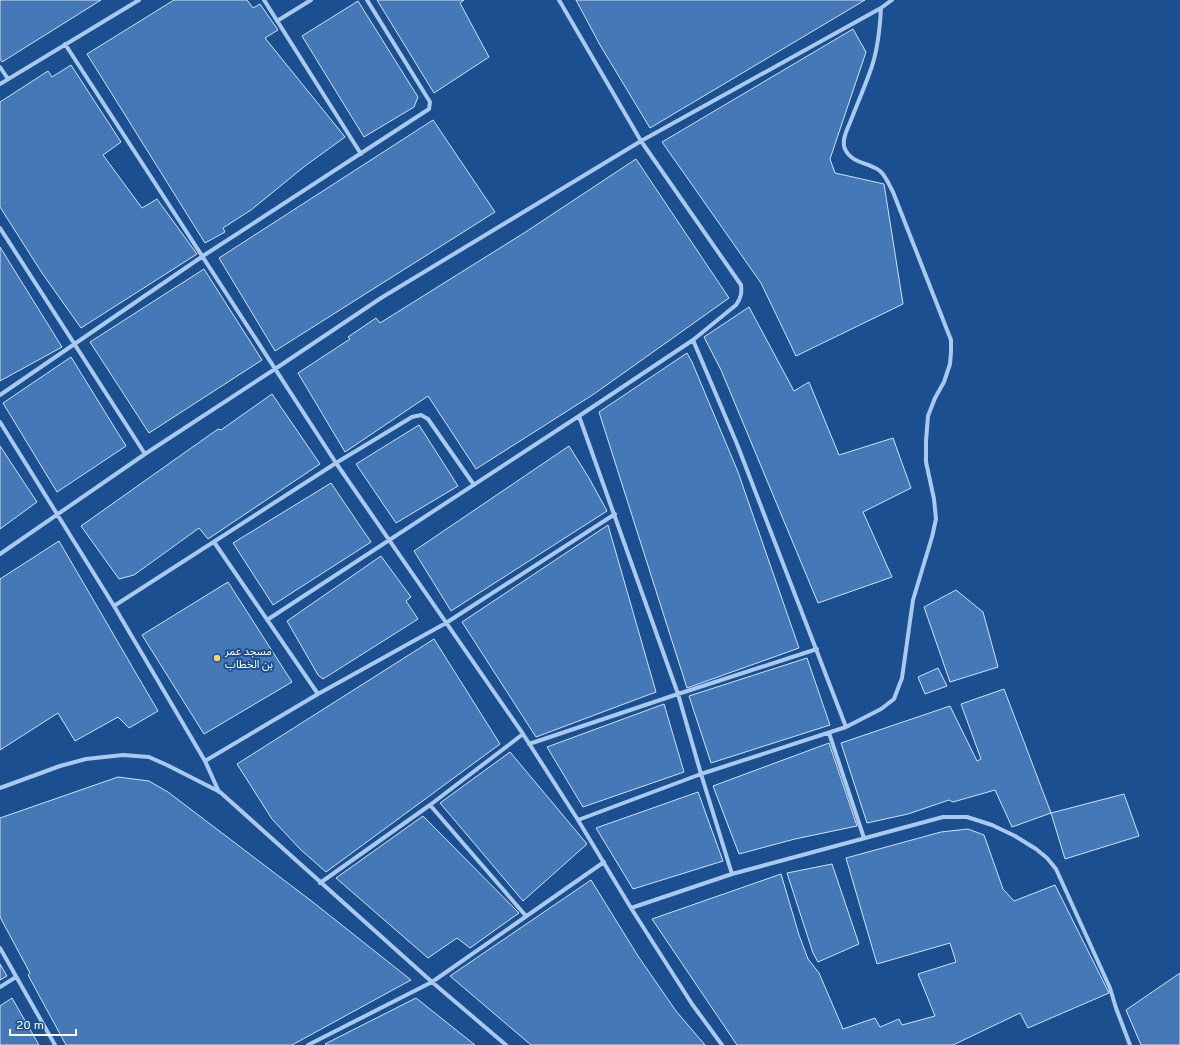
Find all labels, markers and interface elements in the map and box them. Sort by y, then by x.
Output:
place label: مسجد عمر بن الخطاب [224,645,273,672]
marker: مسجد عمر بن الخطاب [212,653,222,663]
scale bar [10,1011,76,1037]
text: 20 m [16,1018,44,1034]

